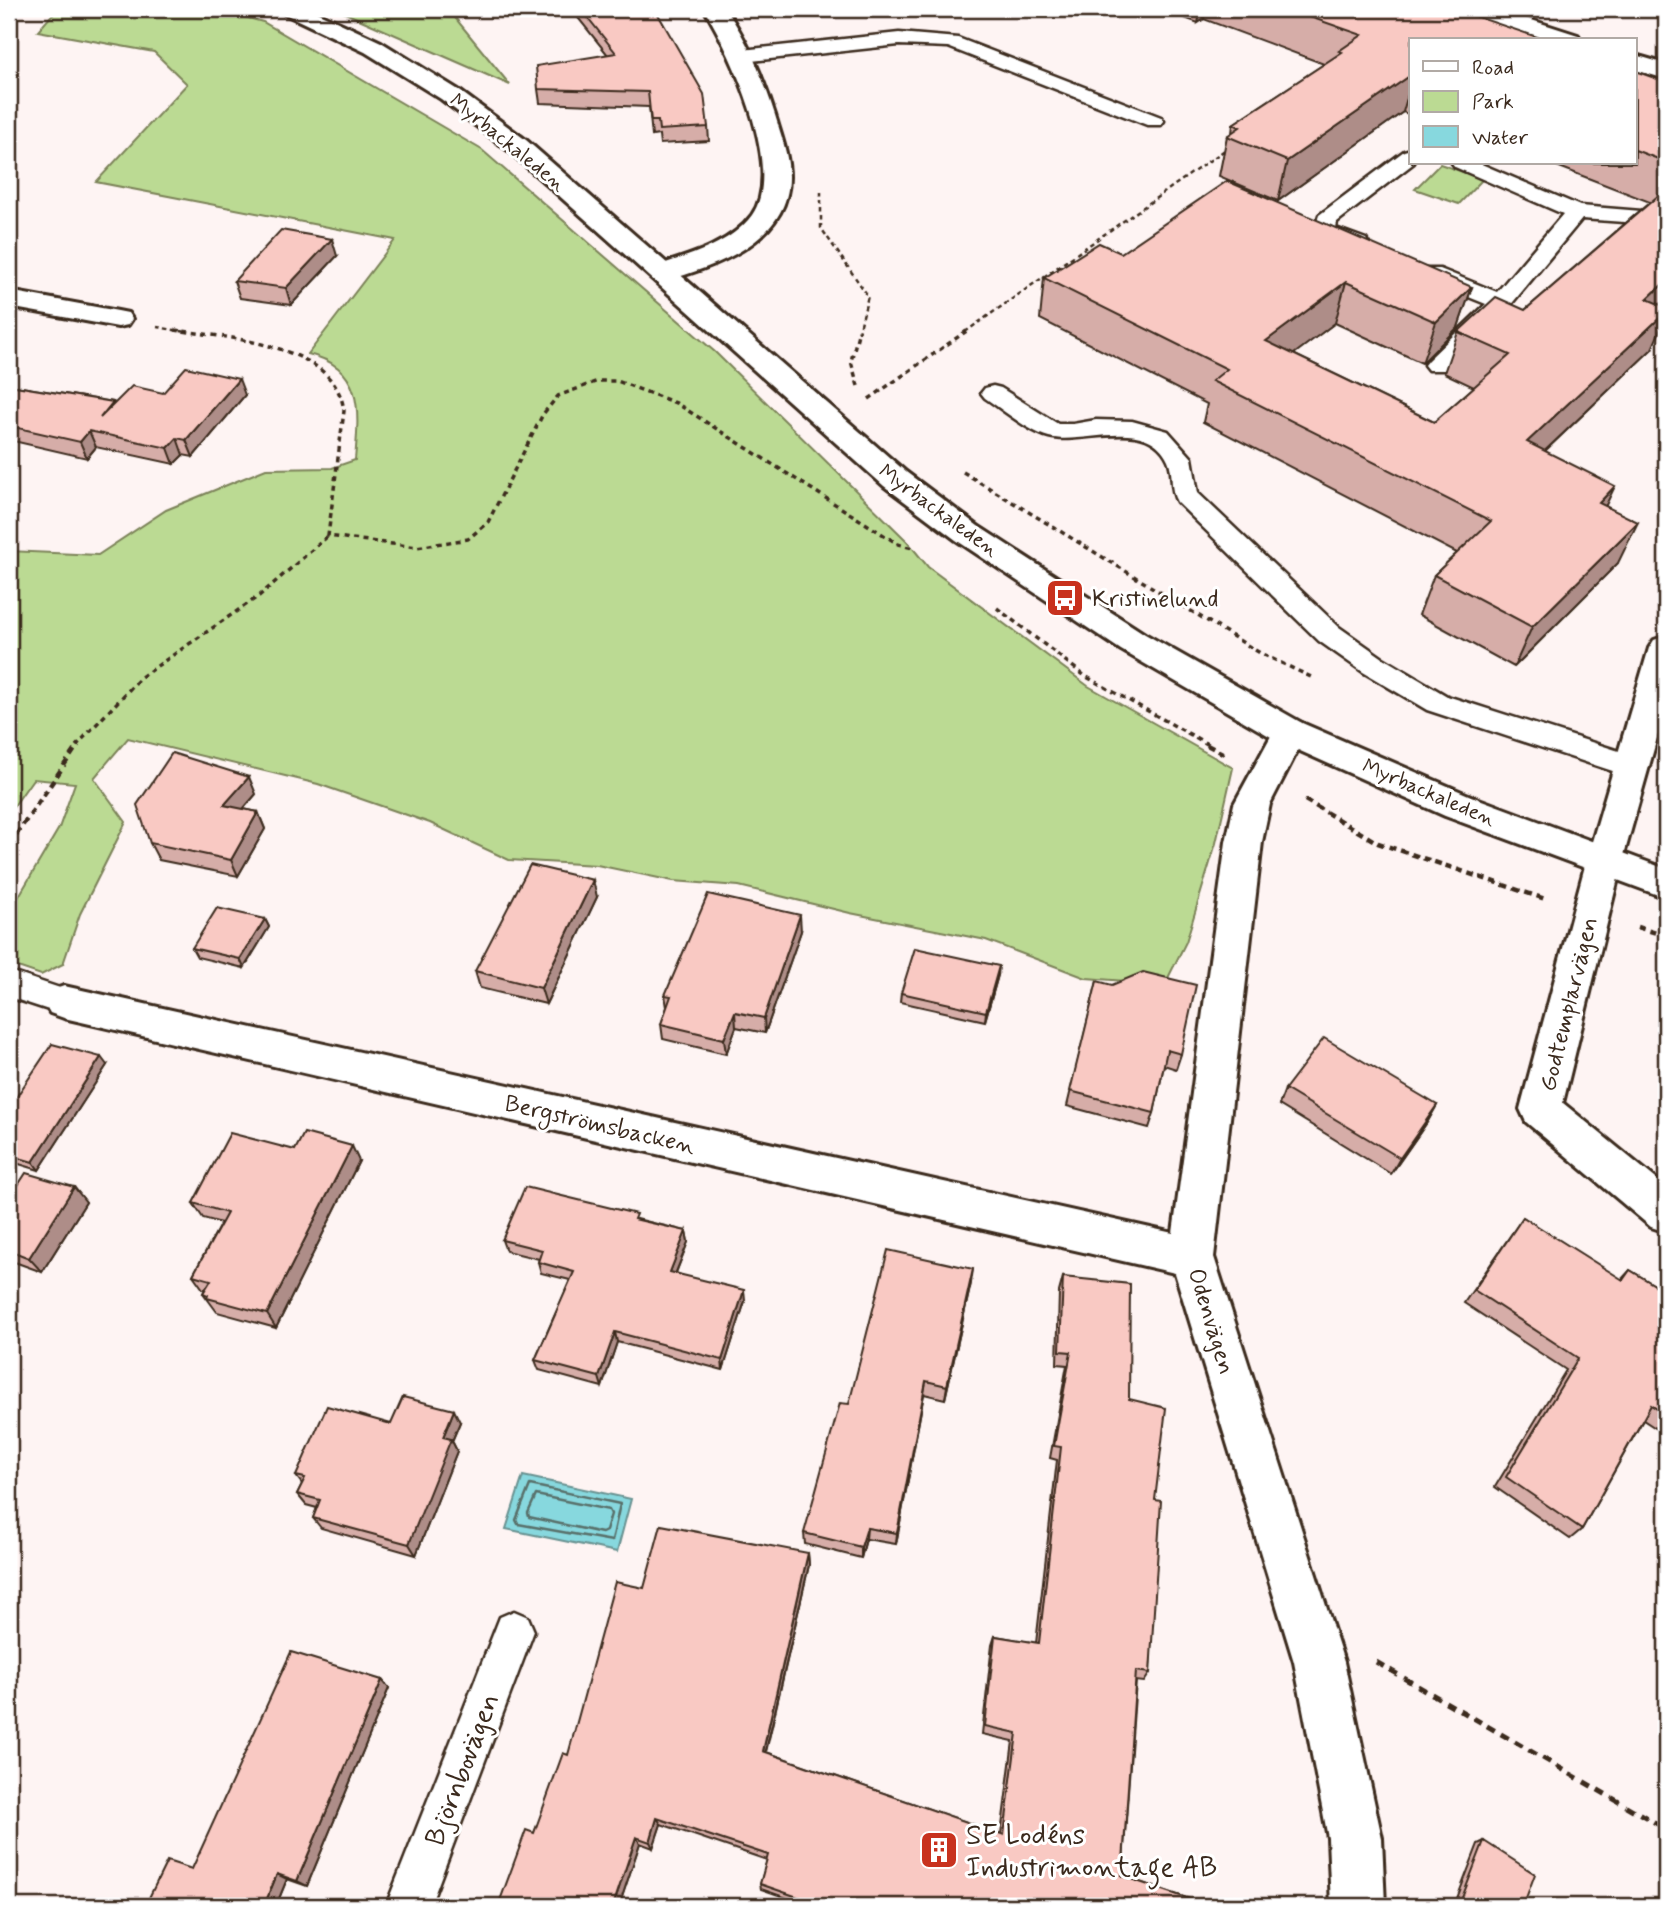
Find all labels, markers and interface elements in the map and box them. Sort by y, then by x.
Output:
legend [1409,38,1636,164]
text: Road [1472,54,1514,82]
street label: Myrbackaleden [443,87,572,199]
text: Park [1472,88,1514,116]
text: Water [1472,124,1528,152]
street label: Myrbackaleden [873,458,1005,564]
bus stop icon: Kristinelund [1044,577,1086,619]
place label: Kristinelund [1092,584,1219,615]
street label: Myrbackaleden [1358,752,1500,834]
street label: Godtemplarvägen [1533,914,1606,1095]
street label: Bergströmsbacken [501,1088,698,1164]
street label: Odenvägen [1180,1264,1241,1378]
street label: Björnbovägen [417,1688,509,1851]
place label: SE Lodéns Industrimontage AB [966,1818,1217,1890]
building icon: SE Lodéns Industrimontage AB [918,1829,960,1871]

